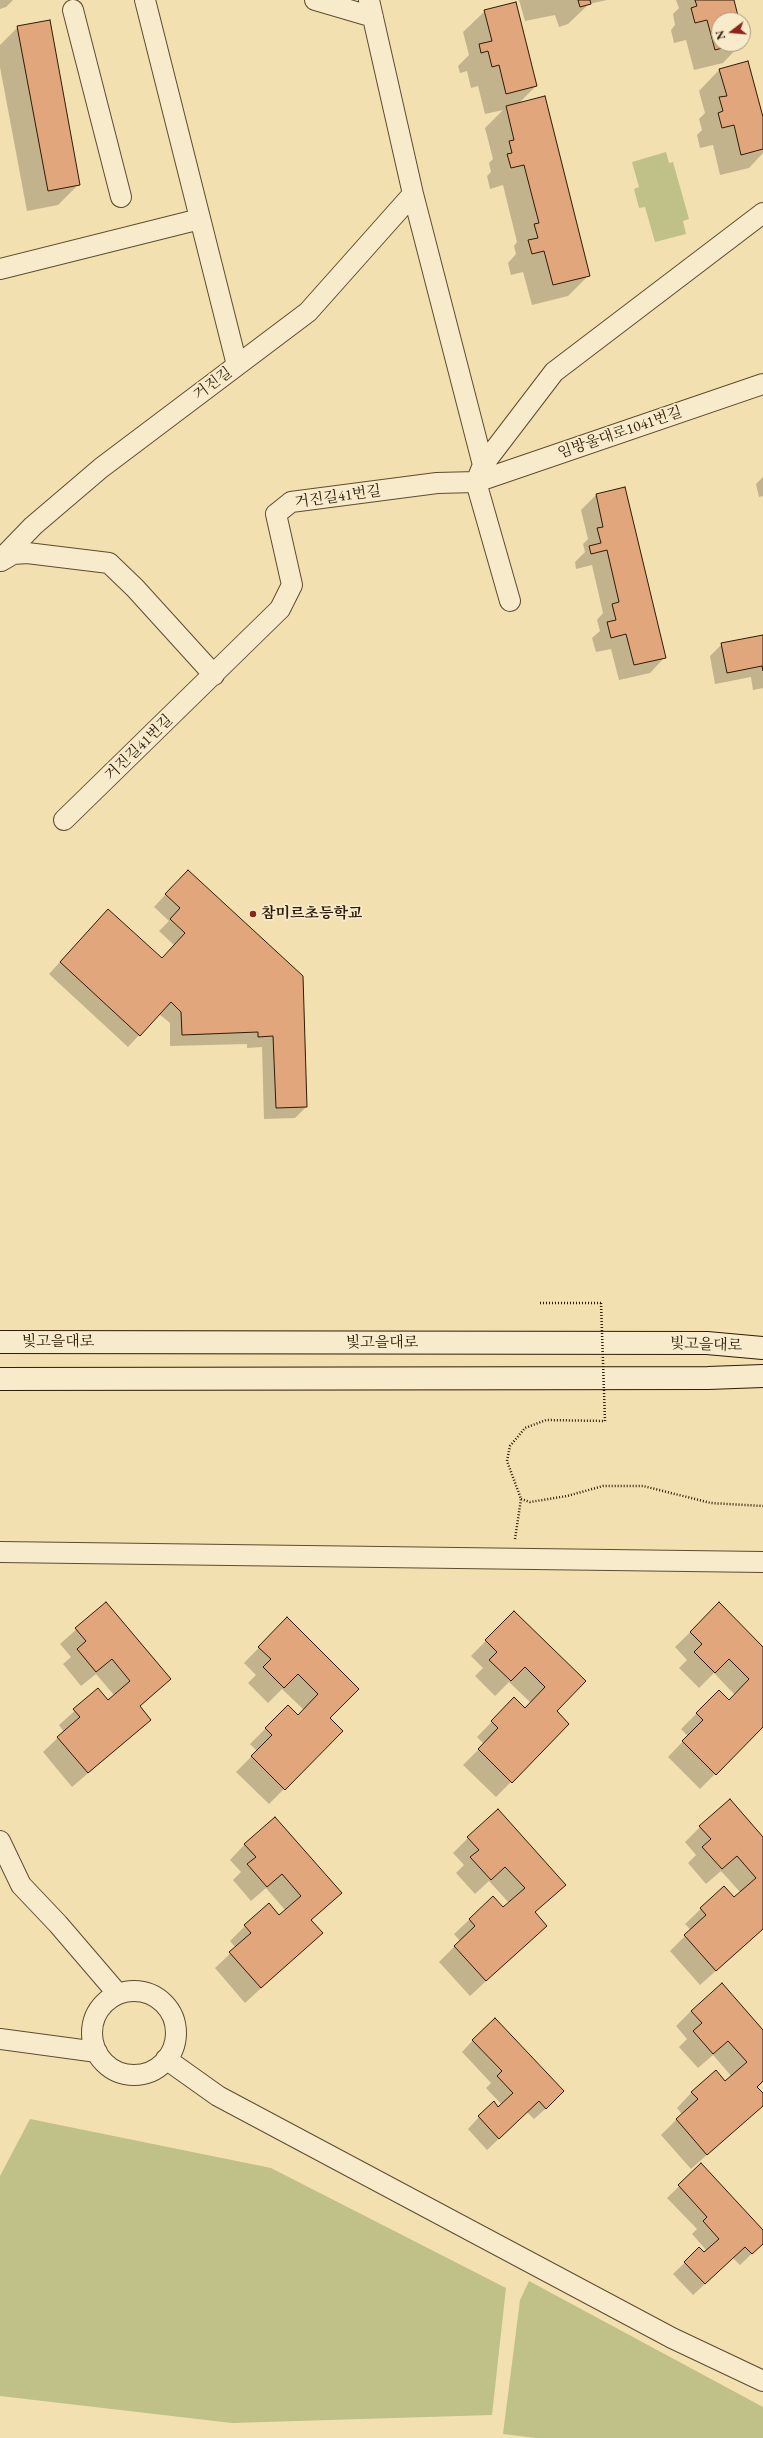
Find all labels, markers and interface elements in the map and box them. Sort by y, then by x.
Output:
north arrow [711,12,751,52]
text: N [712,29,728,41]
street label: 거진길 [190,364,236,404]
street label: 임방울대로1041번길 [556,403,684,463]
street label: 거진길41번길 [294,482,382,512]
street label: 거진길41번길 [102,711,176,785]
place label: 참미르초등학교 [261,905,362,923]
marker: 참미르초등학교 [248,909,258,919]
street label: 빛고을대로 [22,1333,94,1351]
street label: 빛고을대로 [346,1334,418,1352]
street label: 빛고을대로 [669,1335,743,1355]

